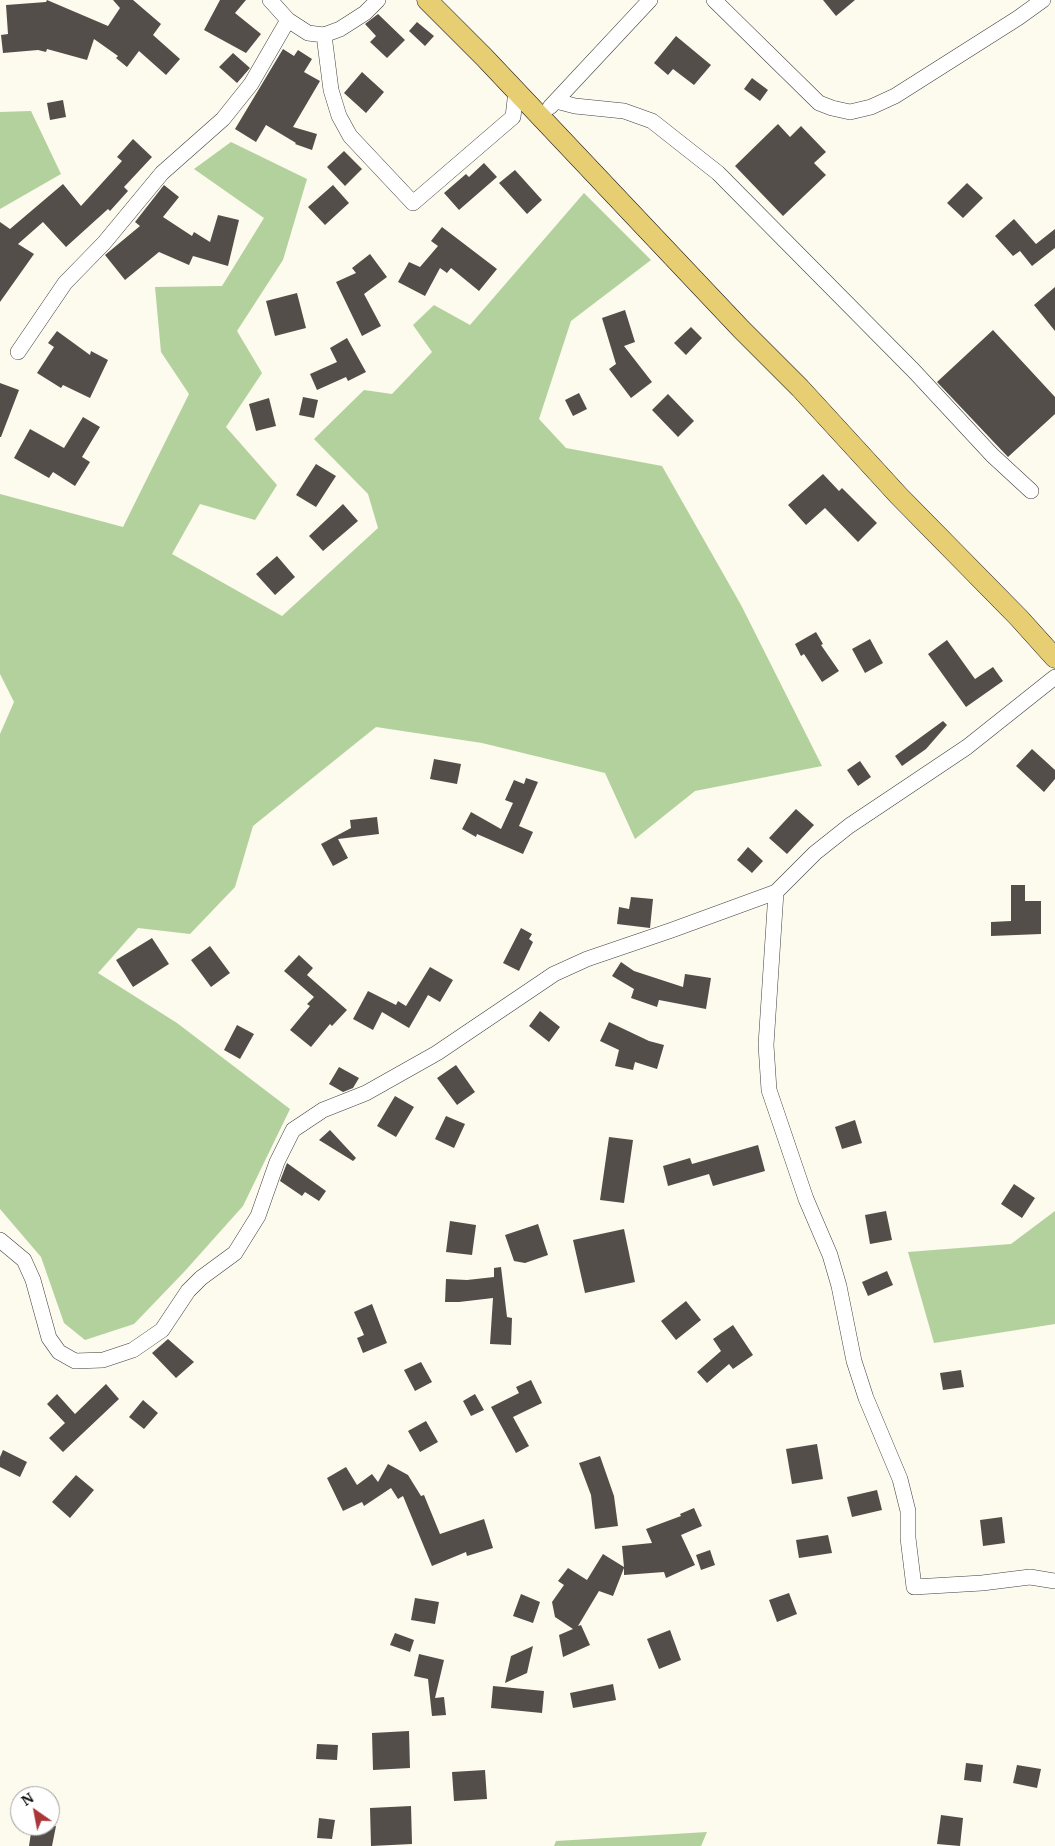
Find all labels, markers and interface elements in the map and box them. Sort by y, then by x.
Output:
north arrow [10,1786,60,1836]
text: N [18,1789,37,1810]

